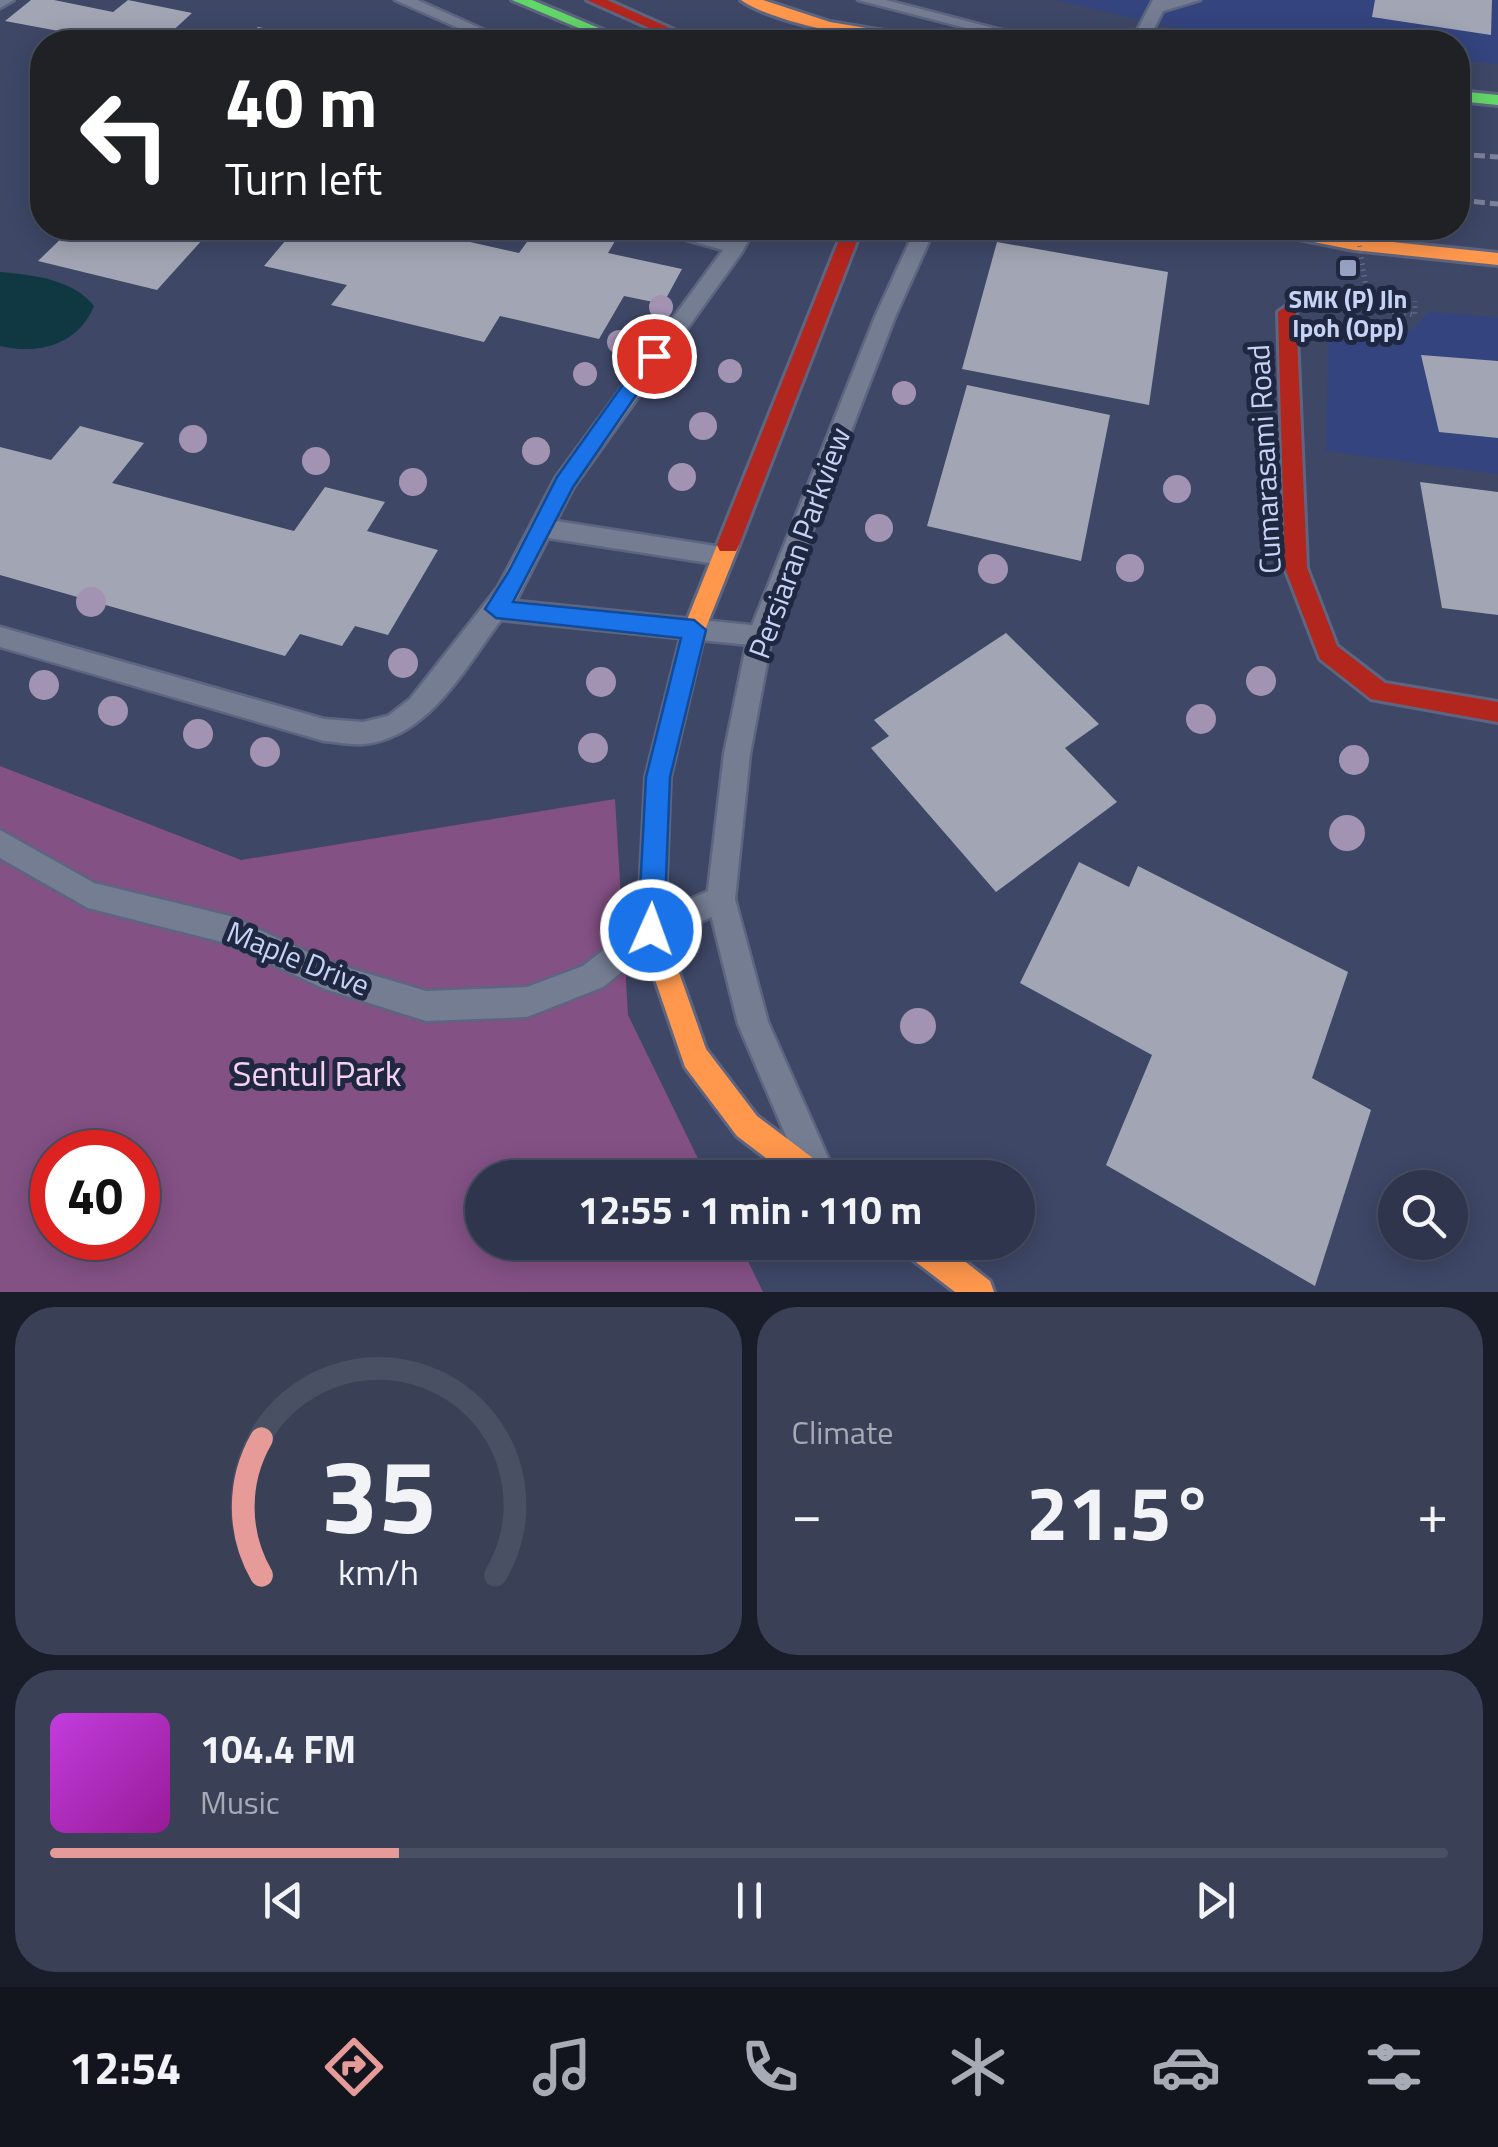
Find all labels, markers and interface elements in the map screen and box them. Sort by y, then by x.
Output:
text: 40 m [225,48,378,154]
icon: left [60,70,190,200]
text: Turn left [225,144,382,212]
marker: SMK (P) Jln Ipoh (Opp) [1337,257,1359,279]
place label: SMK (P) Jln Ipoh (Opp) [1289,280,1407,347]
pin [612,314,697,399]
icon: arrive [627,329,682,384]
street label: Cumarasami Road [1235,343,1293,575]
street label: Persiaran Parkview [736,421,862,665]
position arrow [599,878,703,982]
street label: Maple Drive [220,909,377,1008]
park label: Sentul Park [233,1046,402,1100]
speed limit sign: 40 [30,1130,160,1260]
map controls [1378,1170,1468,1260]
button: search [1378,1170,1468,1260]
text: 12:55 · 1 min · 110 m [578,1181,922,1239]
text: Climate [792,1408,893,1456]
text: 35 [320,1415,436,1573]
text: 21.5° [1026,1455,1213,1569]
text: − [792,1471,822,1554]
text: + [1417,1471,1448,1554]
text: km/h [338,1544,419,1599]
text: 104.4 FM [200,1720,356,1778]
text: Music [200,1778,280,1826]
icon: previous [256,1873,311,1928]
icon: pause [722,1873,777,1928]
icon: next [1188,1873,1243,1928]
icon: directions [319,2032,389,2102]
icon: music [527,2032,597,2102]
icon: phone [735,2032,805,2102]
icon: climate [943,2032,1013,2102]
icon: car [1151,2032,1221,2102]
icon: filters [1359,2032,1429,2102]
text: 12:54 [69,2033,181,2101]

